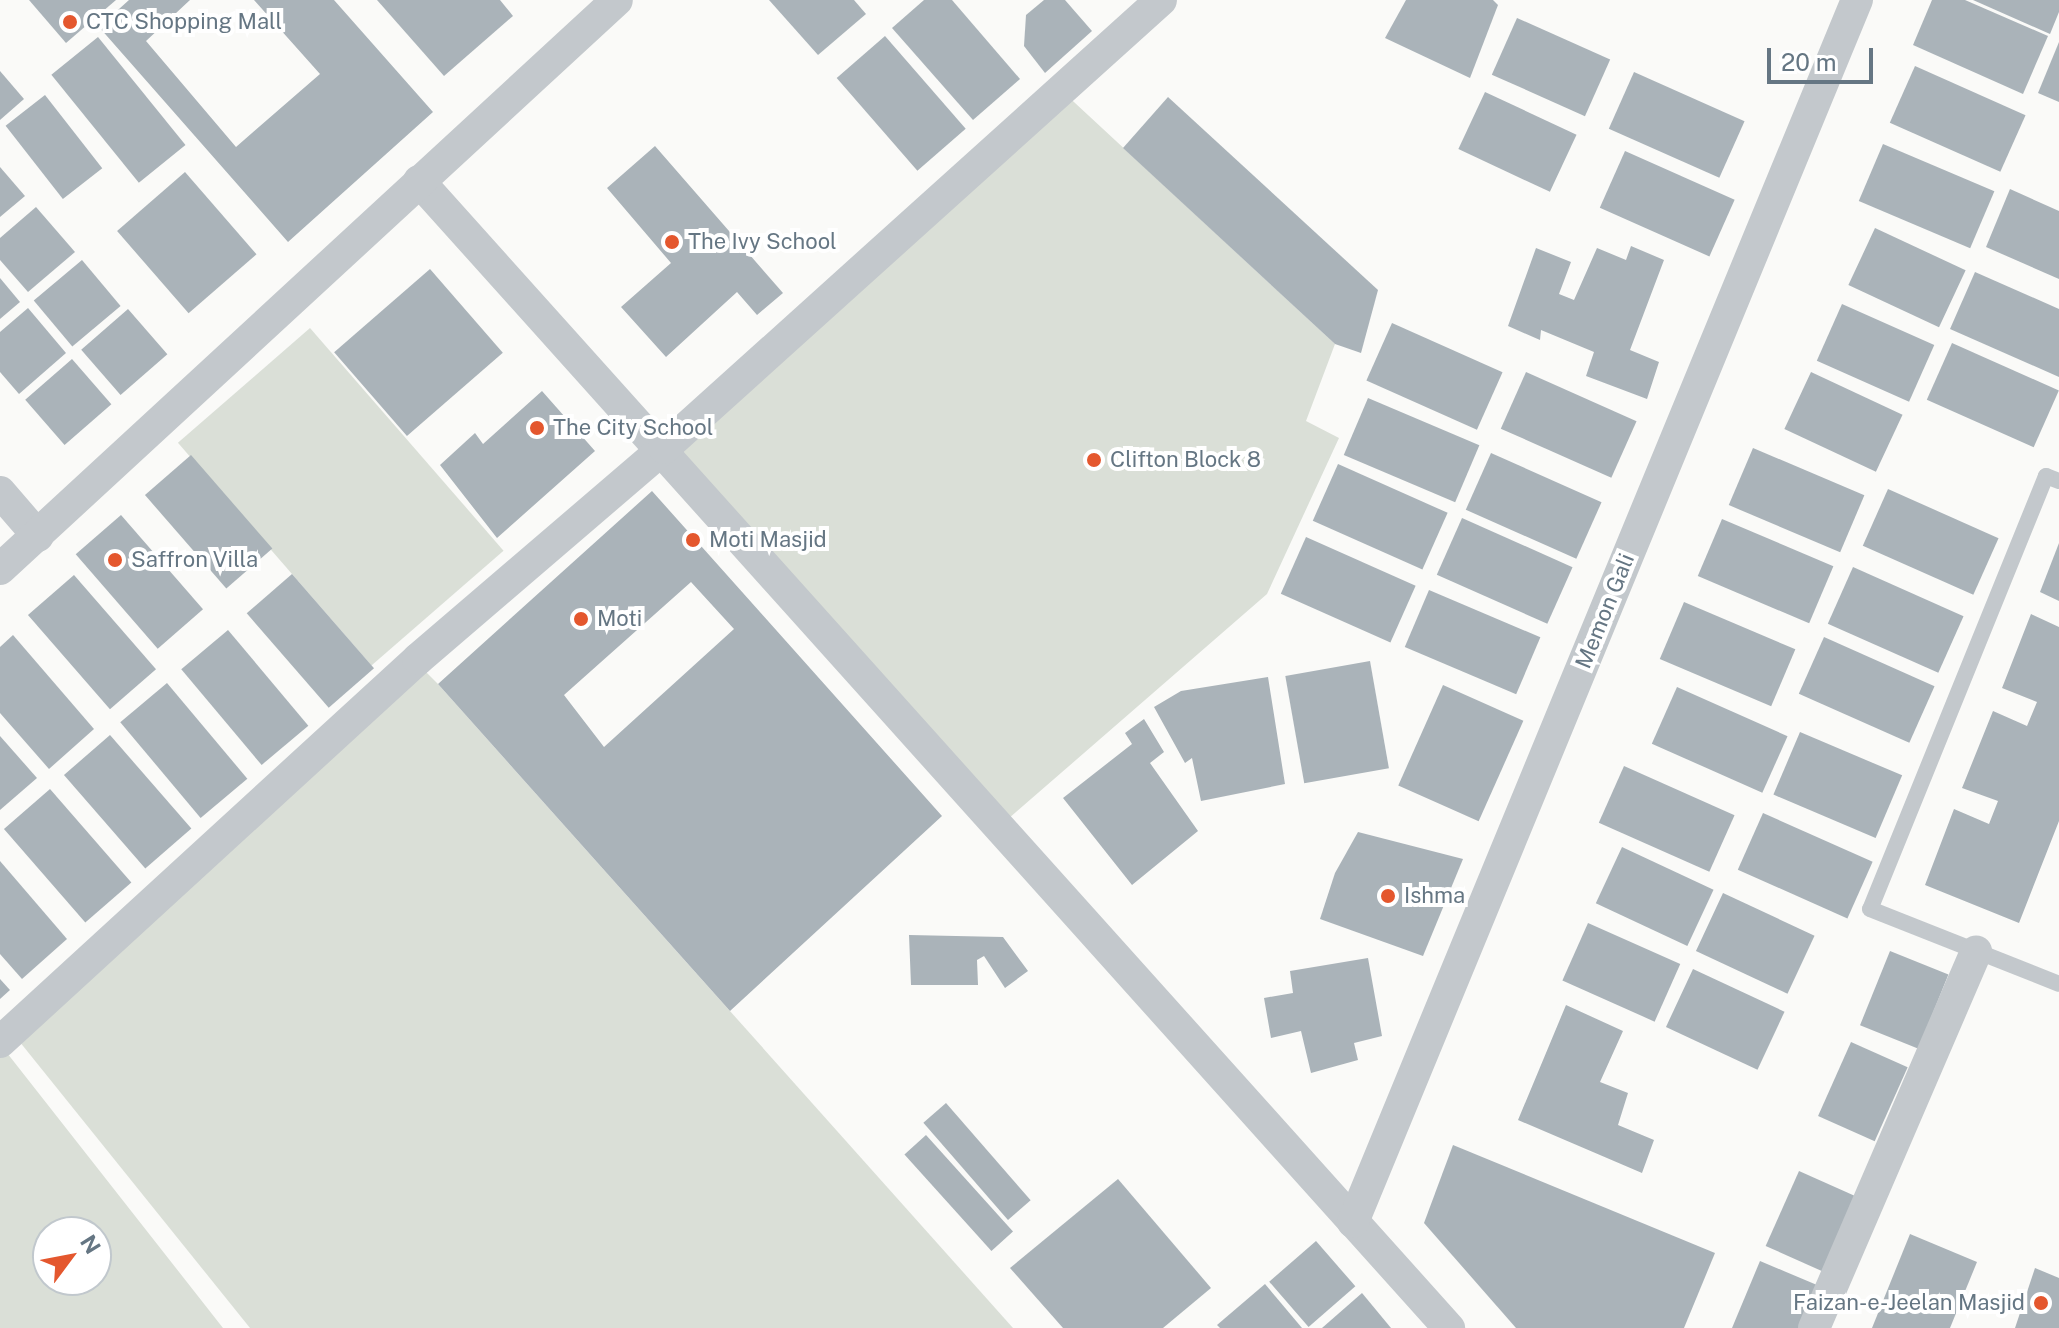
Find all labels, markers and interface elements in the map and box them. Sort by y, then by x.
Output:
place label: CTC Shopping Mall [86,9,282,35]
marker: CTC Shopping Mall [61,13,79,31]
scale bar [1771,32,1877,82]
text: 20 m [1781,48,1837,76]
place label: The Ivy School [688,229,837,255]
marker: The Ivy School [663,233,681,251]
place label: The City School [553,415,714,441]
marker: The City School [528,419,546,437]
place label: Clifton Block 8 [1110,447,1261,473]
marker: Clifton Block 8 [1085,451,1103,469]
place label: Moti Masjid [709,527,827,553]
marker: Moti Masjid [684,531,702,549]
place label: Saffron Villa [131,547,259,573]
street label: Memon Gali [1570,550,1640,672]
marker: Saffron Villa [106,551,124,569]
place label: Moti [597,606,642,632]
marker: Moti [572,610,590,628]
place label: Ishma [1404,883,1465,909]
marker: Ishma [1379,887,1397,905]
north arrow [32,1216,112,1296]
text: N [75,1230,106,1259]
place label: Faizan-e-Jeelan Masjid [1793,1290,2025,1316]
marker: Faizan-e-Jeelan Masjid [2032,1294,2050,1312]

